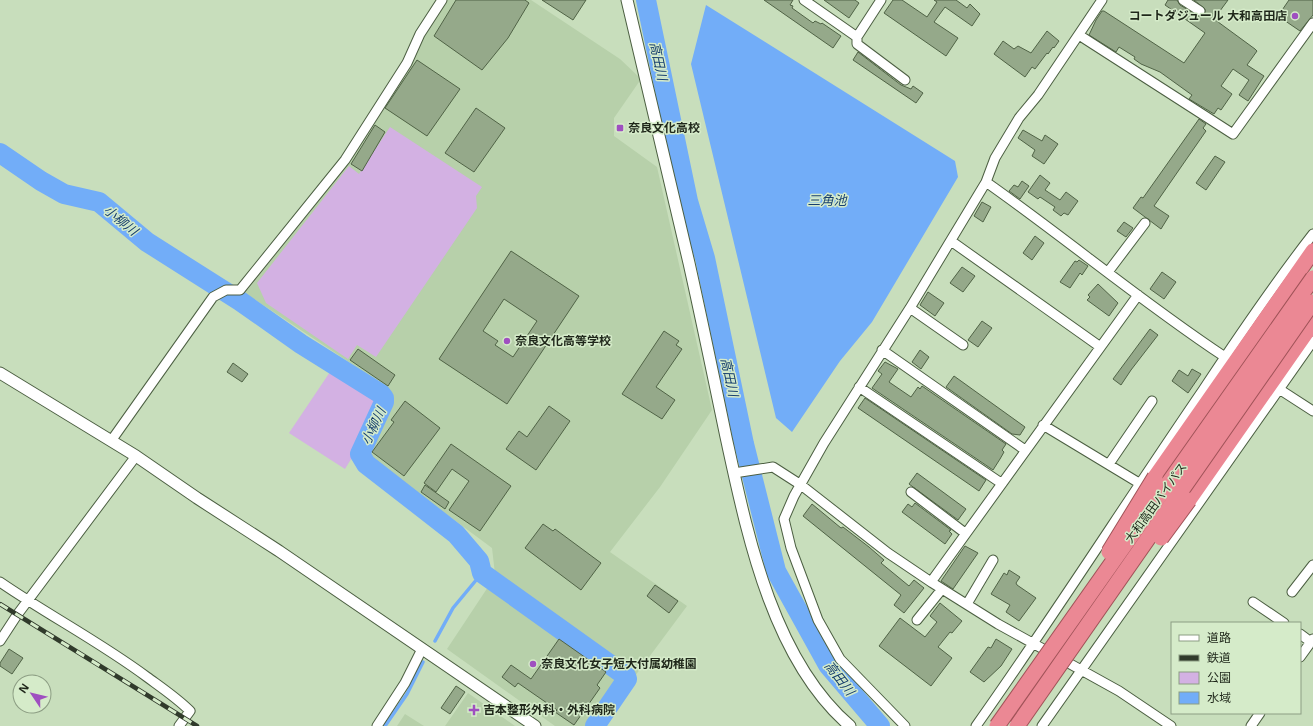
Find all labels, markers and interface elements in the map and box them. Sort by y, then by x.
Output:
place label: コートダジュール 大和高田店 [1128,7,1287,24]
marker: コートダジュール 大和高田店 [1290,11,1300,21]
water label: 高田川 [646,40,672,84]
place label: 奈良文化高校 [628,119,700,136]
marker: 奈良文化高校 [615,123,625,133]
water label: 三角池 [807,191,848,209]
water label: 小柳川 [100,201,143,241]
place label: 奈良文化高等学校 [515,332,611,349]
marker: 奈良文化高等学校 [502,336,512,346]
water label: 高田川 [717,356,743,400]
water label: 小柳川 [357,403,390,447]
street label: 大和高田バイパス [1121,459,1191,546]
legend [1171,622,1301,714]
text: 道路 [1207,629,1231,646]
text: 鉄道 [1207,649,1231,666]
place label: 奈良文化女子短大付属幼稚園 [541,655,697,672]
water label: 高田川 [821,657,860,700]
marker: 奈良文化女子短大付属幼稚園 [528,659,538,669]
text: 公園 [1207,669,1231,686]
north arrow [12,674,52,714]
text: N [15,680,32,696]
text: 水域 [1207,689,1231,706]
place label: 吉本整形外科・外科病院 [483,701,615,718]
marker: 吉本整形外科・外科病院 [468,704,480,716]

